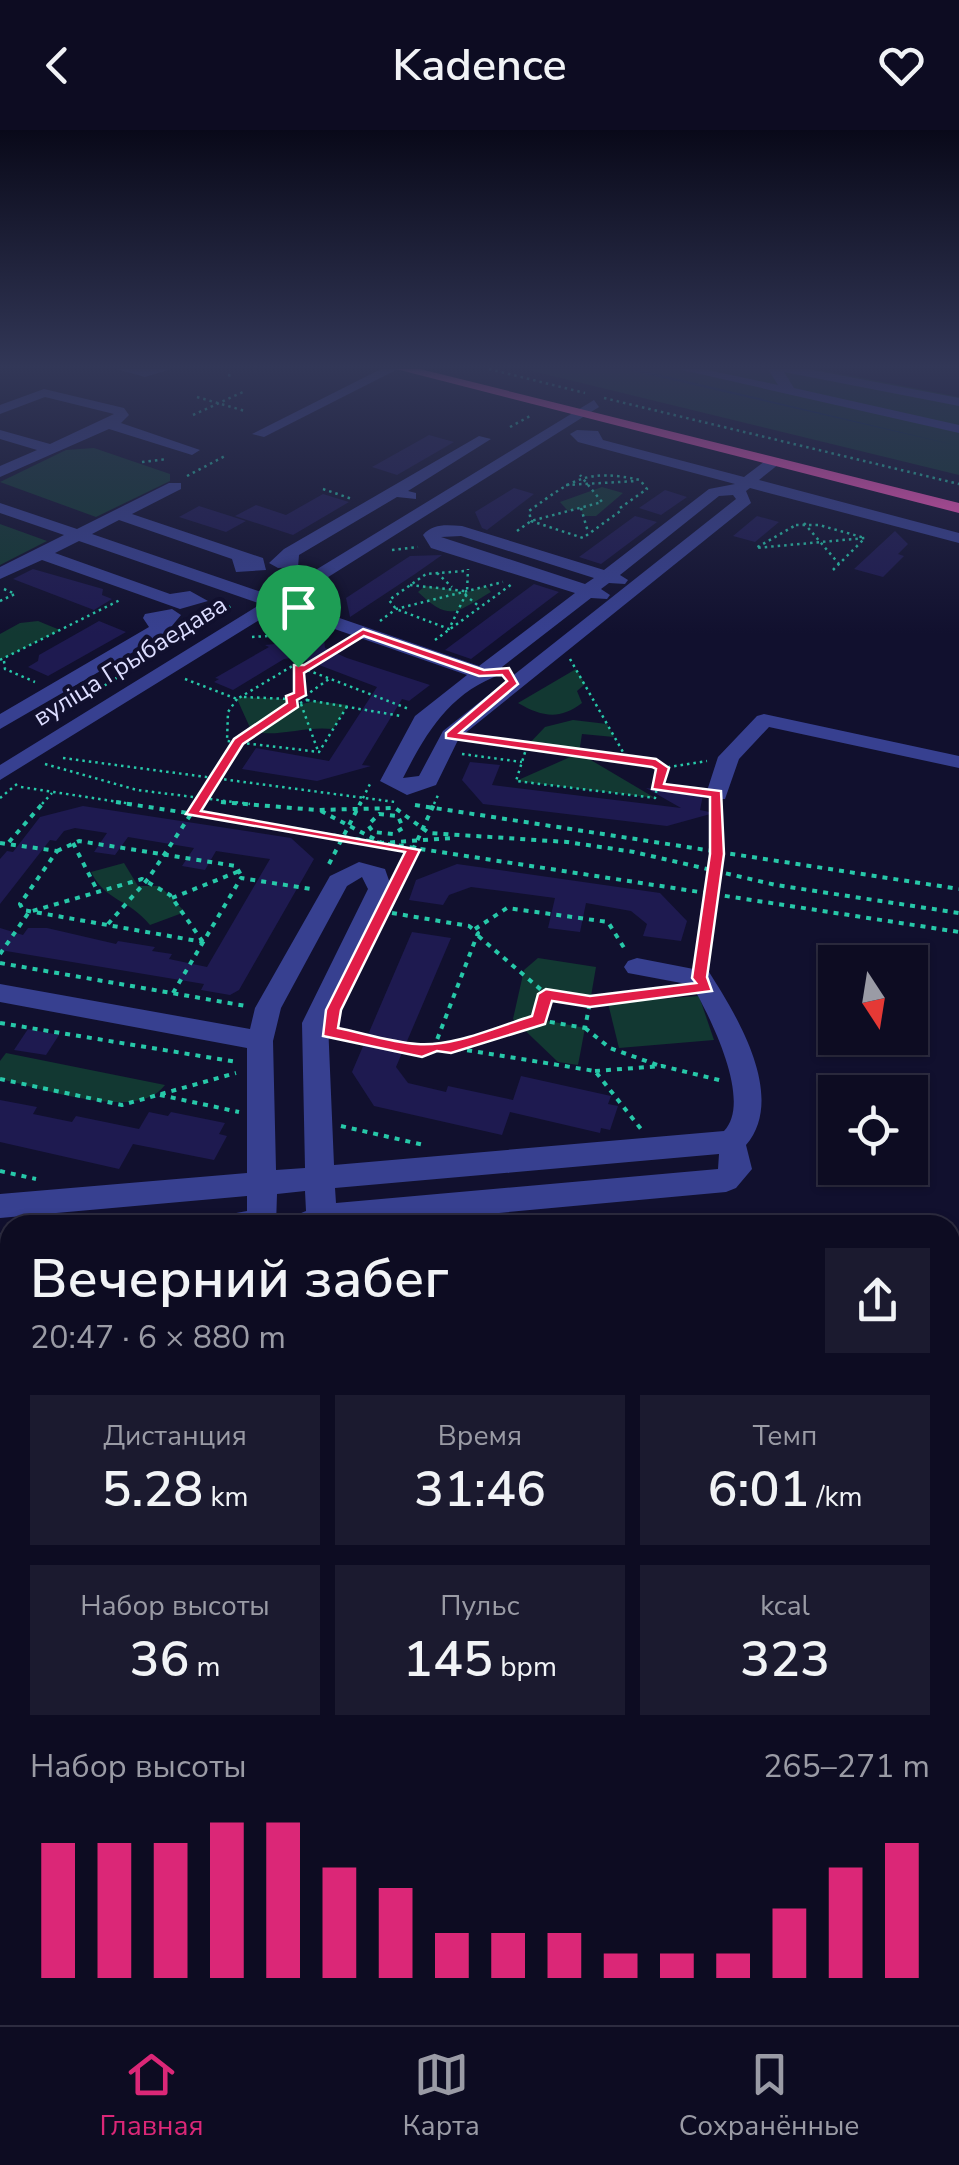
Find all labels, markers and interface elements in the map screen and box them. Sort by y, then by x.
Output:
text: Kadence [392,35,567,96]
icon: back [30,38,85,93]
icon: heart [874,38,929,93]
pin [256,565,341,668]
icon: arrive [271,580,326,635]
street label: вуліца Грыбаедава [27,588,233,734]
north arrow [818,945,928,1055]
map controls [818,945,928,1185]
button: locate [818,1075,928,1185]
text: Вечерний забег [30,1241,449,1316]
button: share [825,1248,930,1353]
text: 20:47 · 6 × 880 m [30,1316,286,1359]
text: Дистанция [103,1417,247,1455]
text: Время [438,1417,522,1455]
text: Темп [753,1417,817,1455]
text: 5.28 [101,1455,203,1524]
text: 31:46 [414,1455,546,1524]
text: 6:01 [708,1455,809,1524]
text: km [203,1478,249,1516]
text: /km [809,1478,862,1516]
text: Набор высоты [80,1587,270,1625]
text: Пульс [440,1587,520,1625]
text: kcal [760,1587,810,1625]
text: 36 [129,1625,189,1694]
text: 145 [403,1625,493,1694]
text: 323 [740,1625,830,1694]
text: m [189,1648,221,1686]
text: bpm [493,1648,557,1686]
text: Набор высоты [30,1745,247,1788]
text: 265–271 m [763,1745,930,1788]
tab: Главная [99,2047,204,2145]
tab: Карта [403,2047,480,2145]
tab: Сохранённые [679,2047,860,2145]

